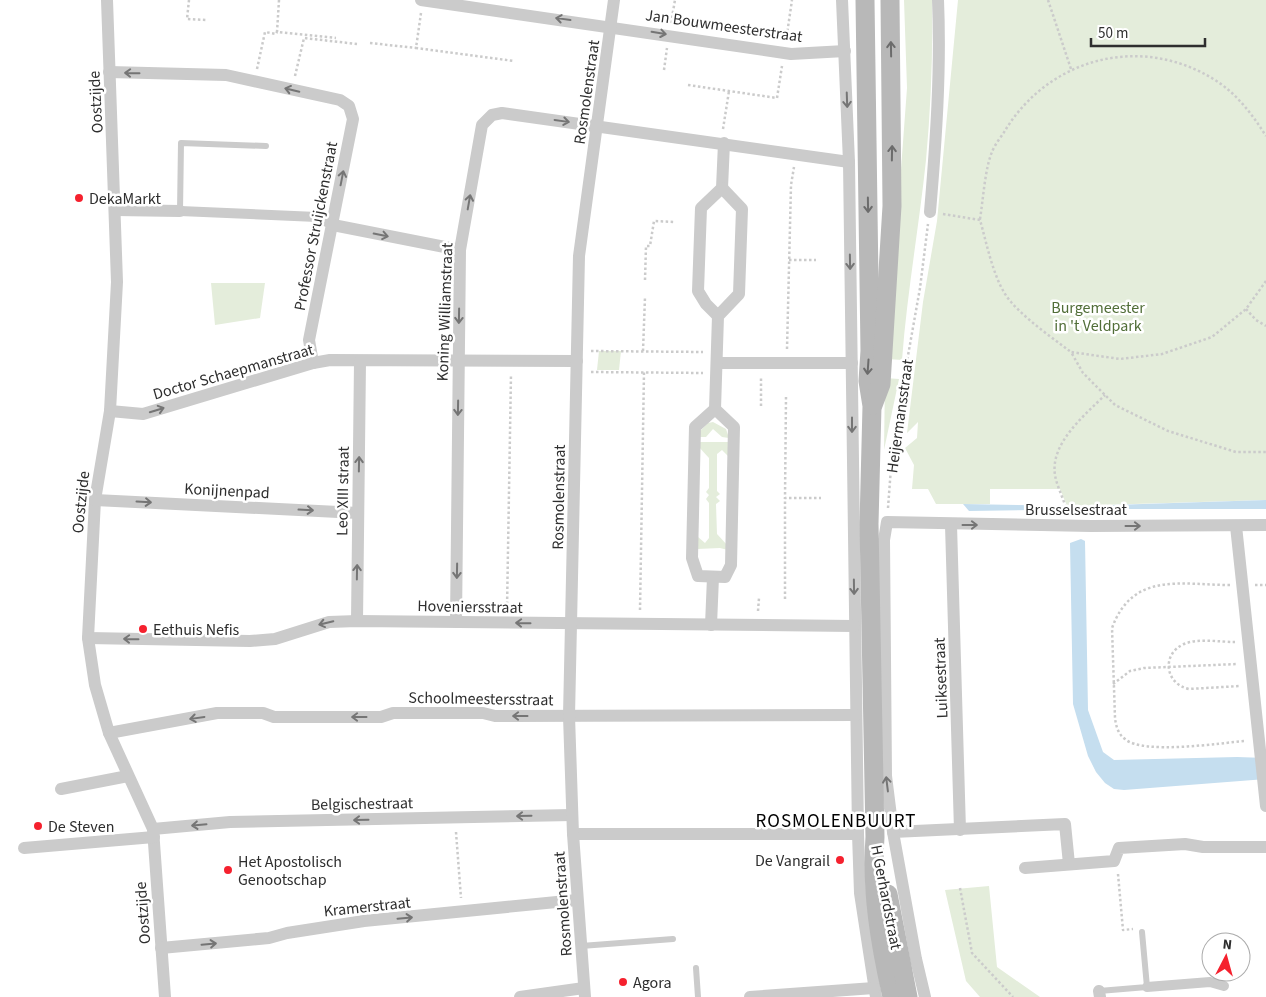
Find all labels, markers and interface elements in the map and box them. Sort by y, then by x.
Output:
street label: Jan Bouwmeesterstraat [644,4,804,48]
one-way arrow [555,14,571,24]
scale bar [1091,15,1205,47]
text: 50 m [1098,23,1128,44]
one-way arrow [651,29,667,39]
street label: Rosmolenstraat [569,38,605,146]
one-way arrow [886,41,896,57]
one-way arrow [124,68,140,78]
street label: Oostzijde [83,70,109,134]
one-way arrow [285,85,301,94]
one-way arrow [842,92,852,108]
one-way arrow [554,116,570,126]
street label: Professor Struijckenstraat [289,139,343,313]
one-way arrow [887,145,897,161]
one-way arrow [337,170,347,186]
place label: DekaMarkt [89,188,161,210]
marker: DekaMarkt [73,192,85,204]
one-way arrow [464,194,474,210]
one-way arrow [863,197,872,213]
one-way arrow [372,230,388,240]
street label: Koning Williamstraat [432,242,458,382]
one-way arrow [846,254,855,270]
park label: Burgemeester in 't Veldpark [1051,297,1145,337]
one-way arrow [455,308,464,324]
street label: Doctor Schaepmanstraat [150,338,317,405]
street label: Heijermansstraat [881,357,919,475]
one-way arrow [864,359,873,375]
one-way arrow [454,400,463,416]
one-way arrow [149,405,165,415]
one-way arrow [847,416,857,433]
street label: Rosmolenstraat [547,444,571,550]
street label: Leo XIII straat [331,445,355,536]
one-way arrow [354,456,364,472]
street label: Oostzijde [67,470,95,534]
street label: Konijnenpad [184,478,270,504]
one-way arrow [135,498,151,507]
street label: Brusselsestraat [1025,499,1128,521]
one-way arrow [298,506,314,515]
one-way arrow [962,520,978,530]
one-way arrow [1124,521,1141,531]
one-way arrow [452,562,462,579]
one-way arrow [353,564,362,580]
one-way arrow [849,579,858,595]
street label: Hoveniersstraat [417,595,524,619]
one-way arrow [515,618,532,628]
place label: Eethuis Nefis [153,619,240,641]
one-way arrow [318,619,334,629]
marker: Eethuis Nefis [137,623,149,635]
one-way arrow [123,634,139,644]
street label: Luiksestraat [929,636,953,719]
street label: Schoolmeestersstraat [408,687,554,711]
one-way arrow [512,711,528,721]
one-way arrow [351,712,367,722]
one-way arrow [190,713,206,723]
one-way arrow [882,776,892,792]
street label: Belgischestraat [311,792,414,816]
district label: ROSMOLENBUURT [756,808,916,835]
one-way arrow [516,812,532,821]
one-way arrow [353,815,369,824]
place label: De Steven [48,816,114,838]
marker: De Steven [32,820,44,832]
one-way arrow [191,820,207,830]
street label: H Gerhardstraat [865,843,907,952]
street label: Rosmolenstraat [548,850,578,957]
place label: De Vangrail [755,850,830,872]
place label: Het Apostolisch Genootschap [238,851,342,891]
marker: De Vangrail [834,854,846,866]
marker: Het Apostolisch Genootschap [222,864,234,876]
street label: Oostzijde [130,881,156,945]
street label: Kramerstraat [322,891,412,923]
one-way arrow [396,913,412,922]
north arrow [1201,932,1251,982]
text: N [1222,935,1233,955]
one-way arrow [201,939,217,949]
place label: Agora [633,972,671,994]
marker: Agora [617,976,629,988]

